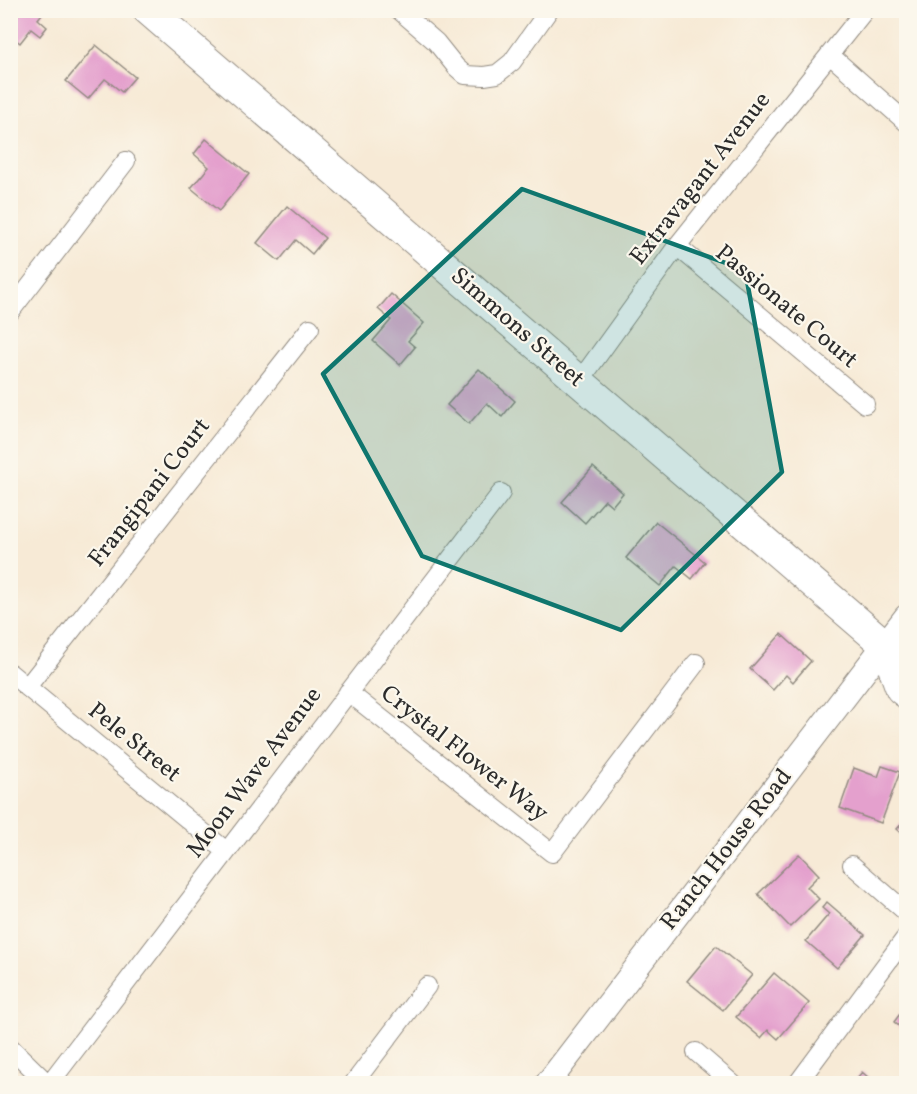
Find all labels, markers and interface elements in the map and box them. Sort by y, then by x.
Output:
street label: Extravagant Avenue [622,85,780,273]
street label: Passionate Court [707,237,865,377]
street label: Simmons Street [442,260,592,396]
street label: Frangipani Court [81,411,219,575]
street label: Crystal Flower Way [373,678,555,830]
street label: Moon Wave Avenue [179,680,331,866]
street label: Pele Street [80,695,188,791]
street label: Ranch House Road [653,762,801,938]

